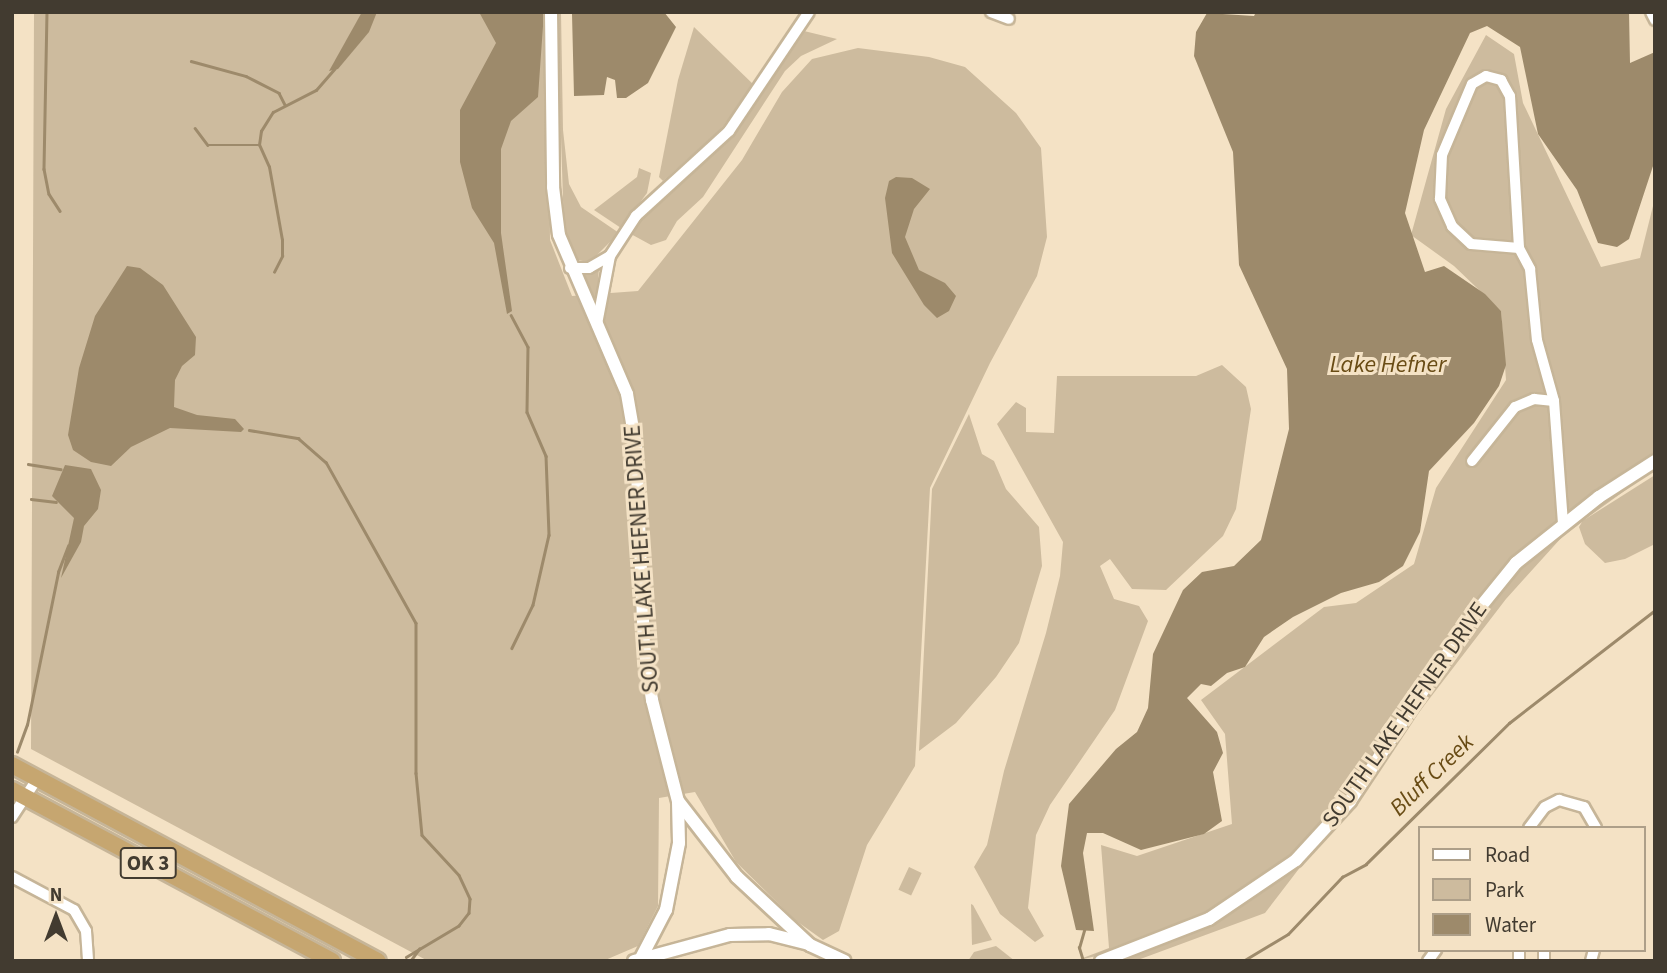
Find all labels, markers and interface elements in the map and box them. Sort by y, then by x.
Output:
water label: Lake Hefner [1330,351,1446,379]
street label: SOUTH LAKE HEFNER DRIVE [619,424,665,694]
street label: SOUTH LAKE HEFNER DRIVE [1317,597,1493,833]
water label: Bluff Creek [1384,728,1480,822]
legend [1418,826,1646,952]
text: Road [1485,840,1530,870]
road number: OK 3 [118,846,178,880]
text: Park [1485,875,1524,905]
north arrow [21,882,91,952]
text: N [50,882,62,909]
text: Water [1485,910,1536,940]

